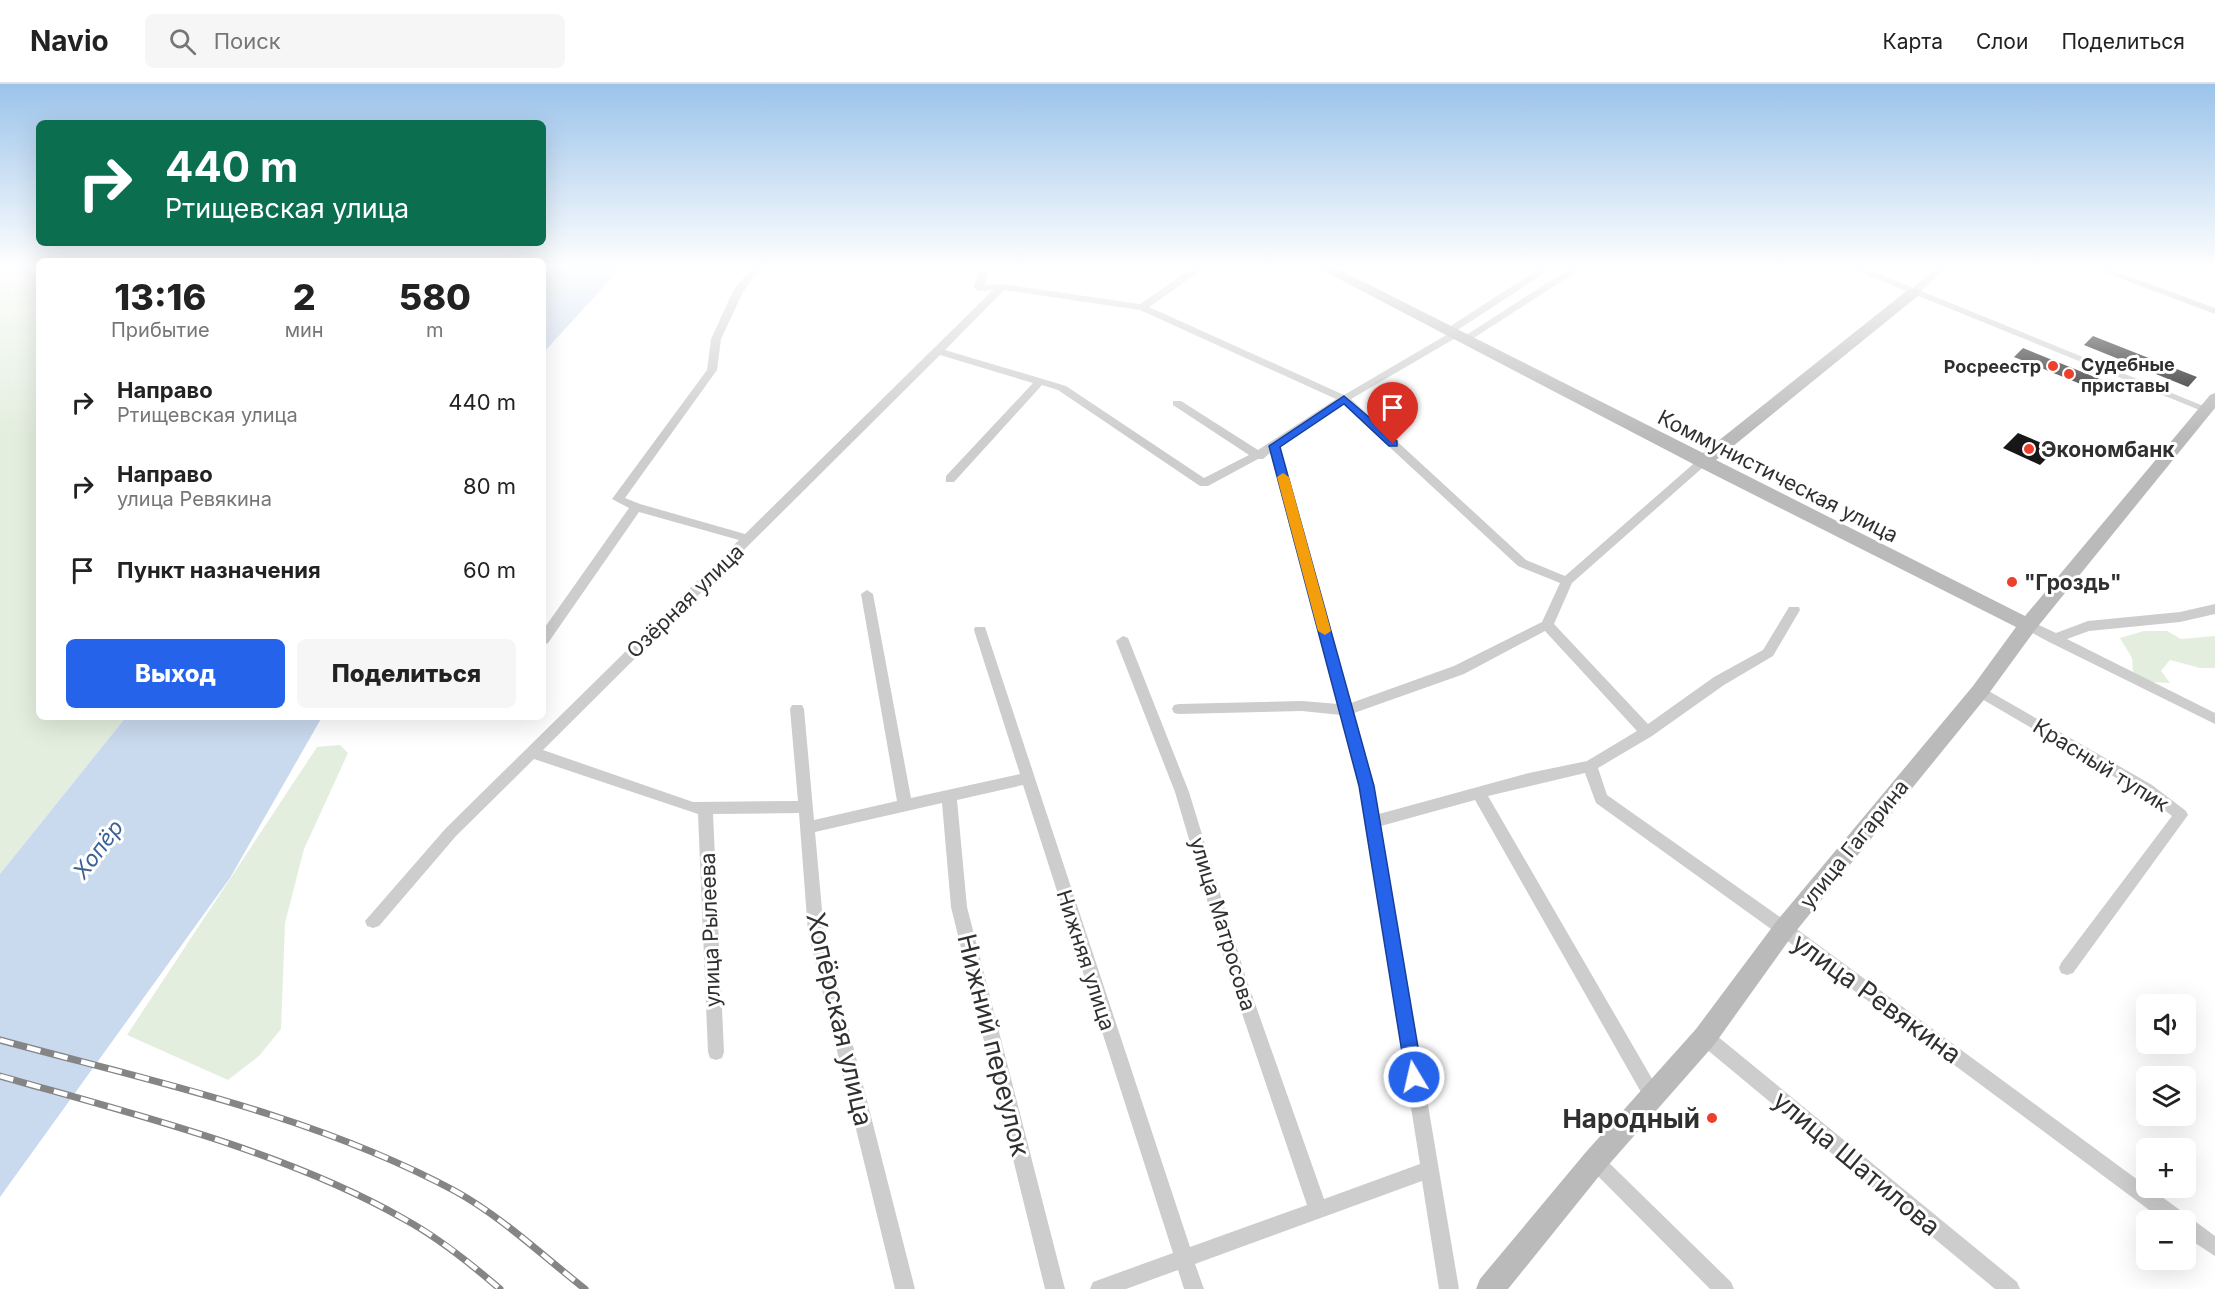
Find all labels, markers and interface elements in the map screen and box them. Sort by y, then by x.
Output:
search box [145,14,565,68]
text: Navio [30,24,109,58]
icon: search [166,25,199,58]
text: Поиск [214,28,281,54]
text: Карта [1883,29,1943,54]
text: Слои [1976,29,2028,54]
text: Поделиться [2061,29,2185,54]
text: 440 m [165,141,298,192]
icon: right [66,144,144,222]
text: Ртищевская улица [165,192,409,225]
text: 13:16 [114,275,206,319]
text: 2 [293,275,316,319]
text: 580 [399,275,471,319]
text: Прибытие [111,318,210,342]
text: мин [285,318,324,342]
text: m [426,318,444,342]
place label: Судебные приставы [2081,354,2175,396]
place label: Росреестр [1944,356,2041,377]
marker: Росреестр [2046,359,2060,373]
marker: Судебные приставы [2062,367,2076,381]
text: Направо [117,377,213,403]
pin [1367,382,1418,444]
icon: right [66,386,99,419]
text: 440 m [448,389,516,415]
icon: arrive [1376,391,1409,424]
text: Ртищевская улица [117,403,298,427]
street label: Коммунистическая улица [1654,404,1902,548]
place label: Экономбанк [2041,437,2175,462]
marker: Экономбанк [2022,442,2036,456]
text: Направо [117,461,213,487]
icon: right [66,470,99,503]
text: 80 m [463,473,516,499]
text: улица Ревякина [117,487,272,511]
street label: Озёрная улица [621,539,749,663]
icon: arrive [66,554,99,587]
text: Пункт назначения [117,557,321,583]
text: 60 m [463,557,516,583]
place label: "Гроздь" [2024,570,2122,595]
marker: "Гроздь" [2005,575,2019,589]
button: Выход [66,639,285,708]
button: Поделиться [297,639,516,708]
street label: Красный тупик [2029,713,2174,817]
street label: улица Гагарина [1794,775,1914,913]
water label: Хопёр [67,815,128,884]
street label: улица Матросова [1185,834,1261,1014]
street label: улица Рылеева [695,852,725,1008]
street label: Нижняя улица [1052,887,1120,1033]
street label: Хопёрская улица [800,909,880,1129]
street label: улица Ревякина [1786,926,1968,1070]
street label: Нижний переулок [951,931,1037,1159]
map controls [2136,994,2196,1270]
button: sound [2136,994,2196,1054]
position arrow [1382,1045,1446,1109]
button: layers [2136,1066,2196,1126]
street label: улица Шатилова [1767,1084,1947,1242]
place label: Народный [1562,1103,1700,1134]
marker: Народный [1705,1111,1719,1125]
button: + [2136,1138,2196,1198]
button: − [2136,1210,2196,1270]

